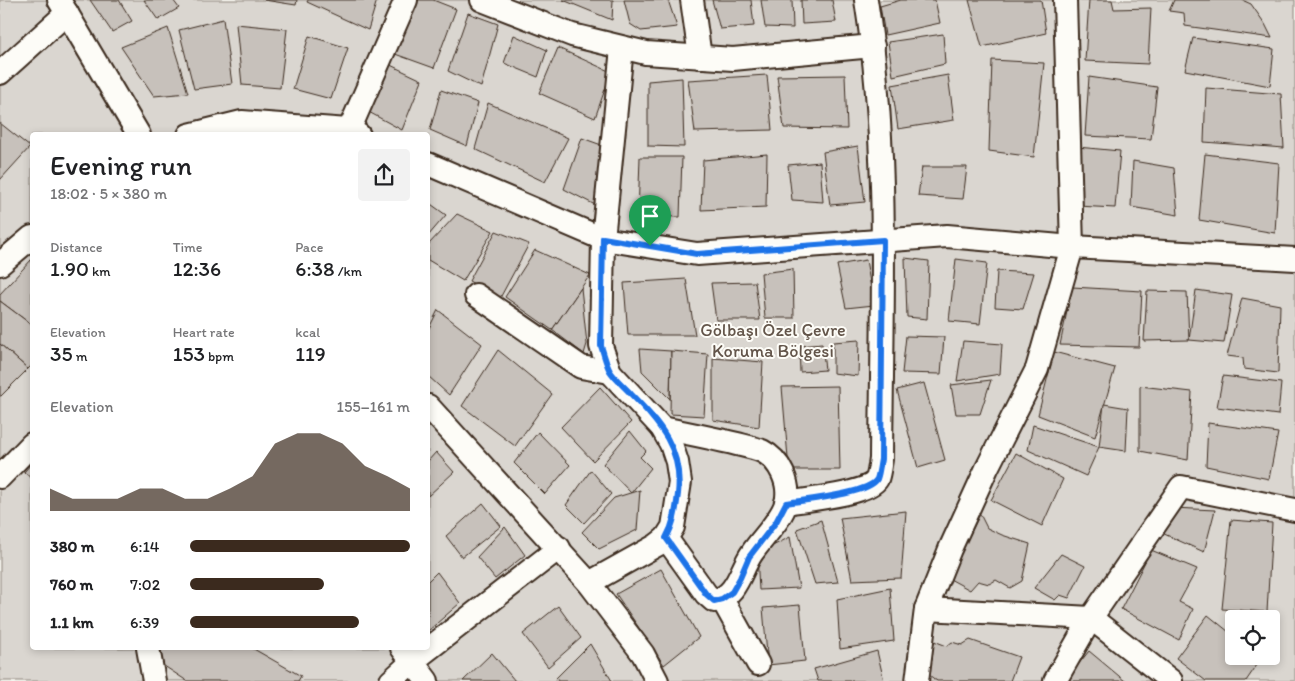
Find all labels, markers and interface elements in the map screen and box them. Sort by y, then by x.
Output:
text: Evening run [50,148,192,182]
button: share [358,149,410,201]
text: 18:02 · 5 × 380 m [50,184,167,203]
pin [629,195,671,246]
icon: arrive [636,202,664,230]
text: Distance [50,239,102,256]
text: Time [173,239,203,256]
text: Pace [295,239,323,256]
text: 1.90 [50,256,89,281]
text: 12:36 [173,256,221,281]
text: 6:38 [295,256,335,281]
text: km [89,263,111,280]
text: /km [335,263,362,280]
park label: Gölbaşı Özel Çevre Koruma Bölgesi [700,319,846,362]
text: Elevation [50,324,106,341]
text: Heart rate [173,324,235,341]
text: kcal [295,324,320,341]
text: 35 [50,341,72,366]
text: 153 [173,341,205,366]
text: 119 [295,341,326,366]
text: m [72,348,87,365]
text: bpm [205,348,234,365]
text: Elevation [50,397,114,416]
text: 155–161 m [336,397,410,416]
text: 380 m [50,537,94,556]
text: 6:14 [130,537,159,556]
text: 760 m [50,575,93,594]
text: 7:02 [130,575,160,594]
map controls [1225,610,1280,665]
button: locate [1225,610,1280,665]
text: 1.1 km [50,613,94,632]
text: 6:39 [130,613,159,632]

